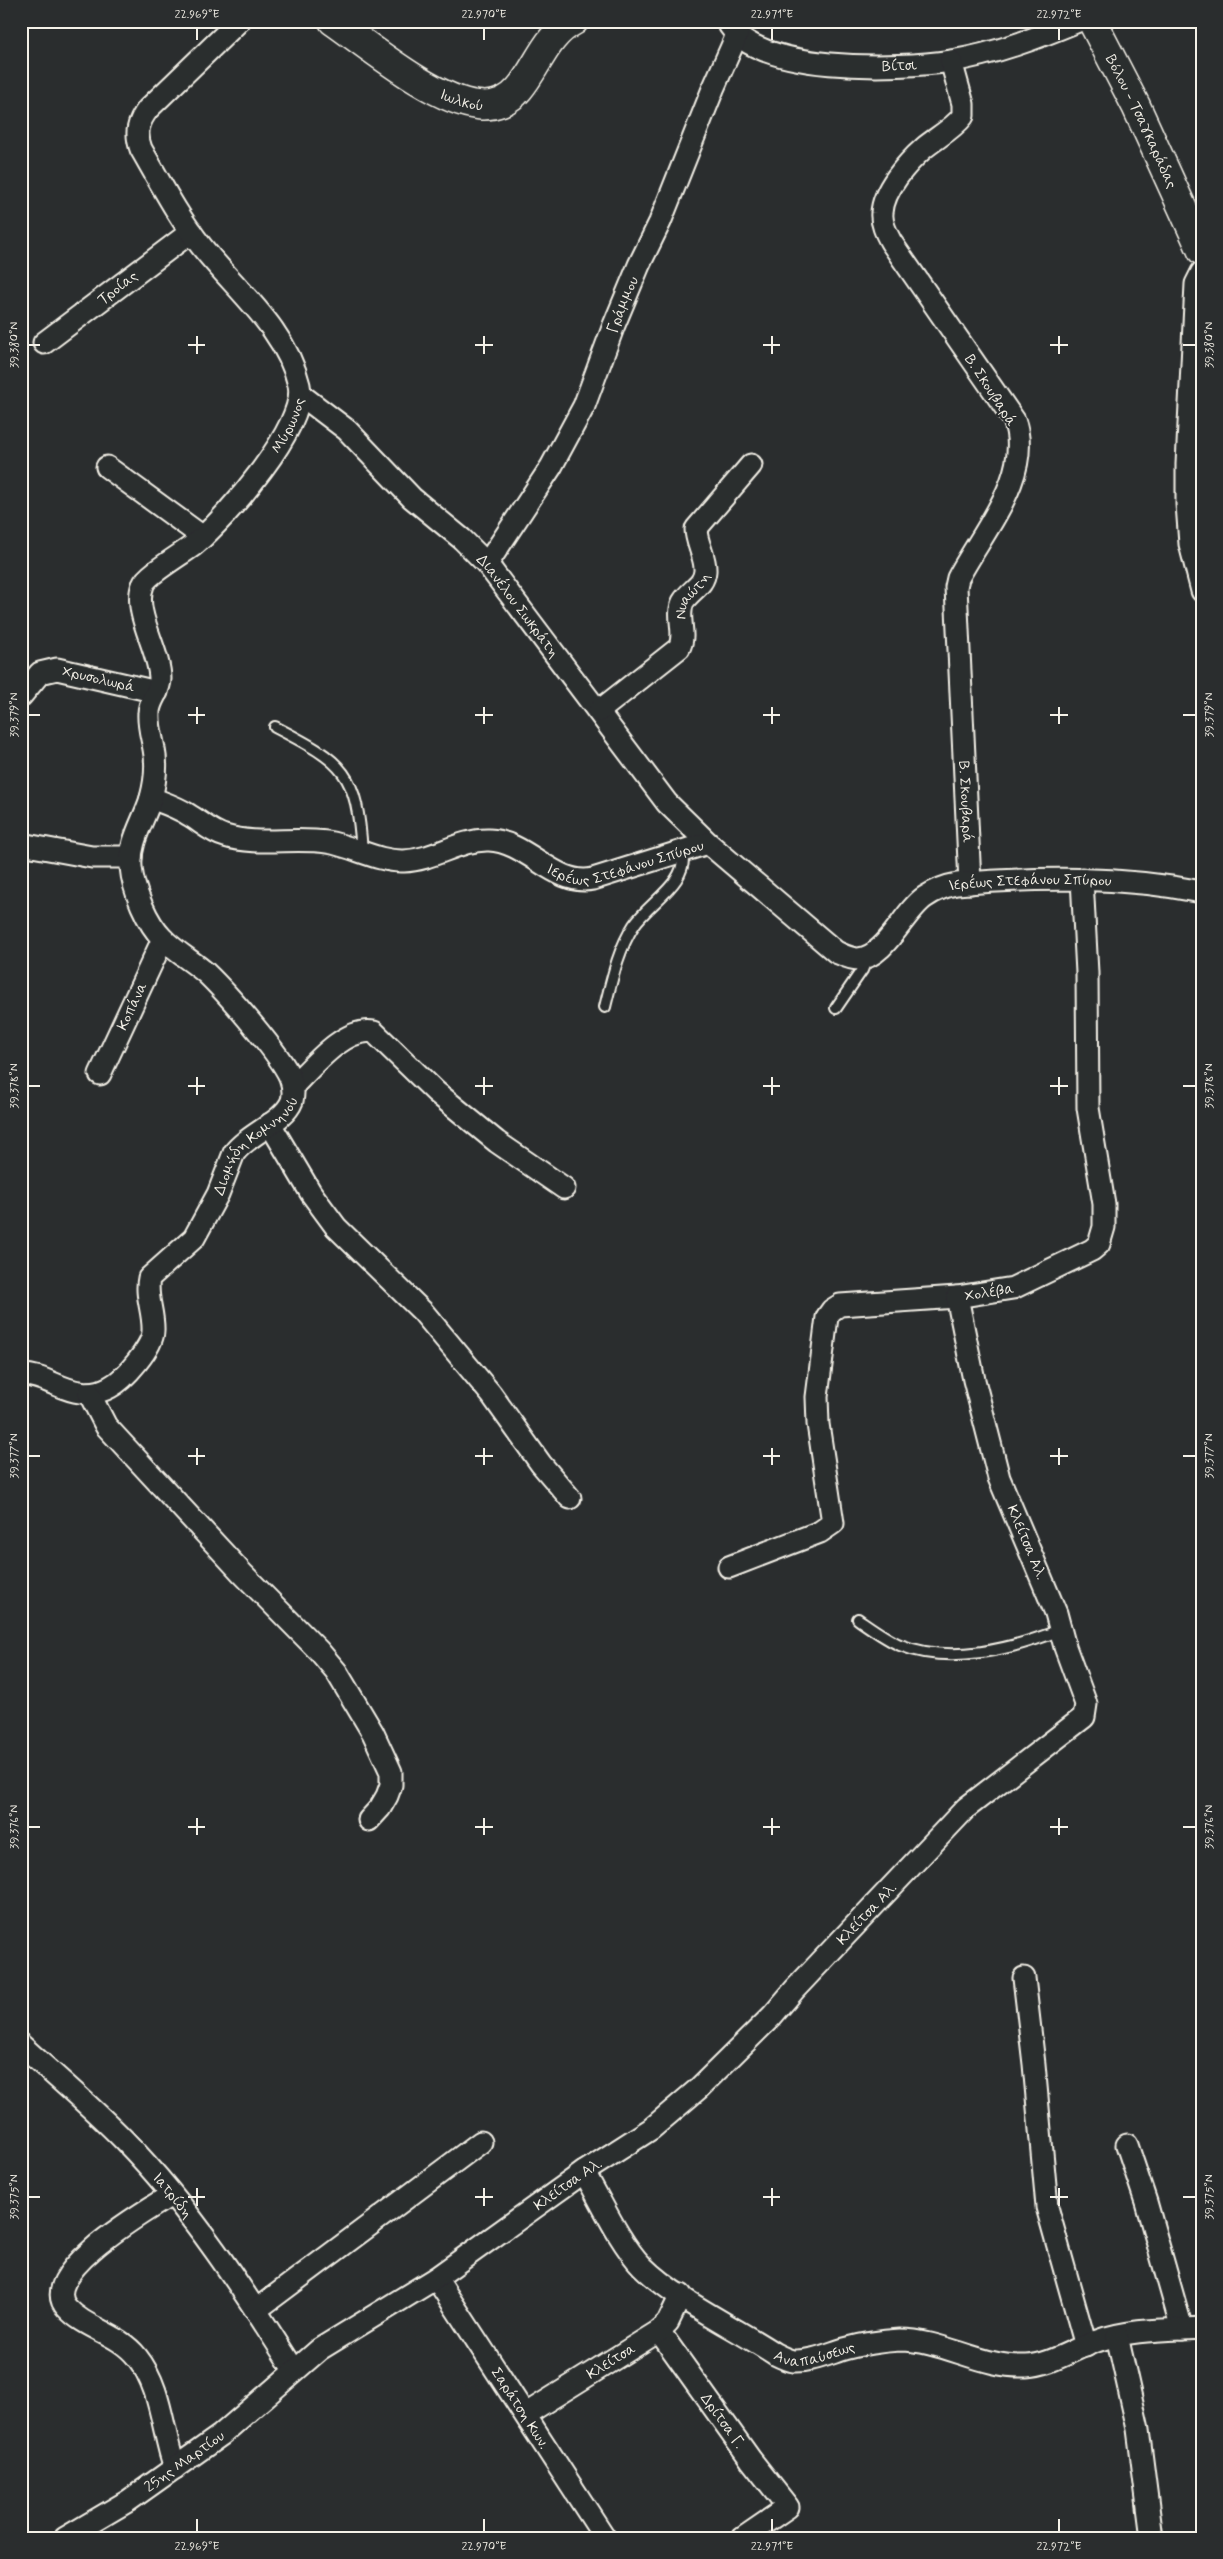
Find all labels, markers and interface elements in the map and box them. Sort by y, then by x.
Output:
text: 22.969°E [175,7,219,23]
text: 22.970°E [461,7,507,23]
text: 22.971°E [751,7,793,23]
text: 22.972°E [1036,7,1082,23]
street label: Βόλου - Τσαγκαράδας [1100,51,1181,192]
street label: Βίτσι [882,56,918,77]
street label: Ιωλκού [436,85,484,116]
street label: Τροίας [94,266,143,310]
street label: Γράμμου [603,273,644,336]
text: 39.380°N [7,322,23,368]
text: 39.380°N [1202,322,1218,368]
street label: Β. Σκουβαρά [959,351,1021,431]
street label: Μύρωνος [267,396,310,458]
street label: Διανέλου Σωκράτη [472,550,563,663]
street label: Νυαώτη [672,570,715,620]
street label: Χρυσολωρά [60,661,137,698]
text: 39.379°N [7,692,23,738]
text: 39.379°N [1202,692,1218,738]
street label: Β. Σκουβαρά [953,760,977,844]
street label: Ιερέως Στεφάνου Σπύρου [542,836,707,891]
street label: Ιερέως Στεφάνου Σπύρου [946,870,1112,897]
street label: Κοπάνα [113,979,153,1034]
text: 39.378°N [7,1063,23,1109]
text: 39.378°N [1202,1063,1218,1109]
street label: Διομήδη Κομνηνού [209,1095,304,1198]
street label: Χολέβα [963,1279,1016,1307]
text: 39.377°N [7,1433,23,1479]
text: 39.377°N [1202,1433,1218,1479]
street label: Κλείτσα Αλ. [1001,1502,1051,1583]
text: 39.376°N [7,1805,23,1849]
text: 39.376°N [1202,1805,1218,1849]
street label: Κλείτσα Αλ. [833,1878,902,1950]
street label: Κλείτσα Αλ. [530,2154,606,2216]
street label: Ιατρίδη [147,2169,197,2223]
text: 39.375°N [7,2174,23,2220]
text: 39.375°N [1202,2174,1218,2220]
street label: Αναπαύσεως [770,2337,858,2372]
street label: Κλείτσα [583,2339,640,2385]
street label: Σαράτση Κων. [486,2364,554,2453]
street label: Δρίτσα Γ. [695,2389,749,2453]
street label: 25ης Μαρτίου [141,2426,229,2497]
text: 22.969°E [175,2539,219,2555]
text: 22.970°E [461,2539,507,2555]
text: 22.971°E [751,2539,793,2555]
text: 22.972°E [1036,2539,1082,2555]

